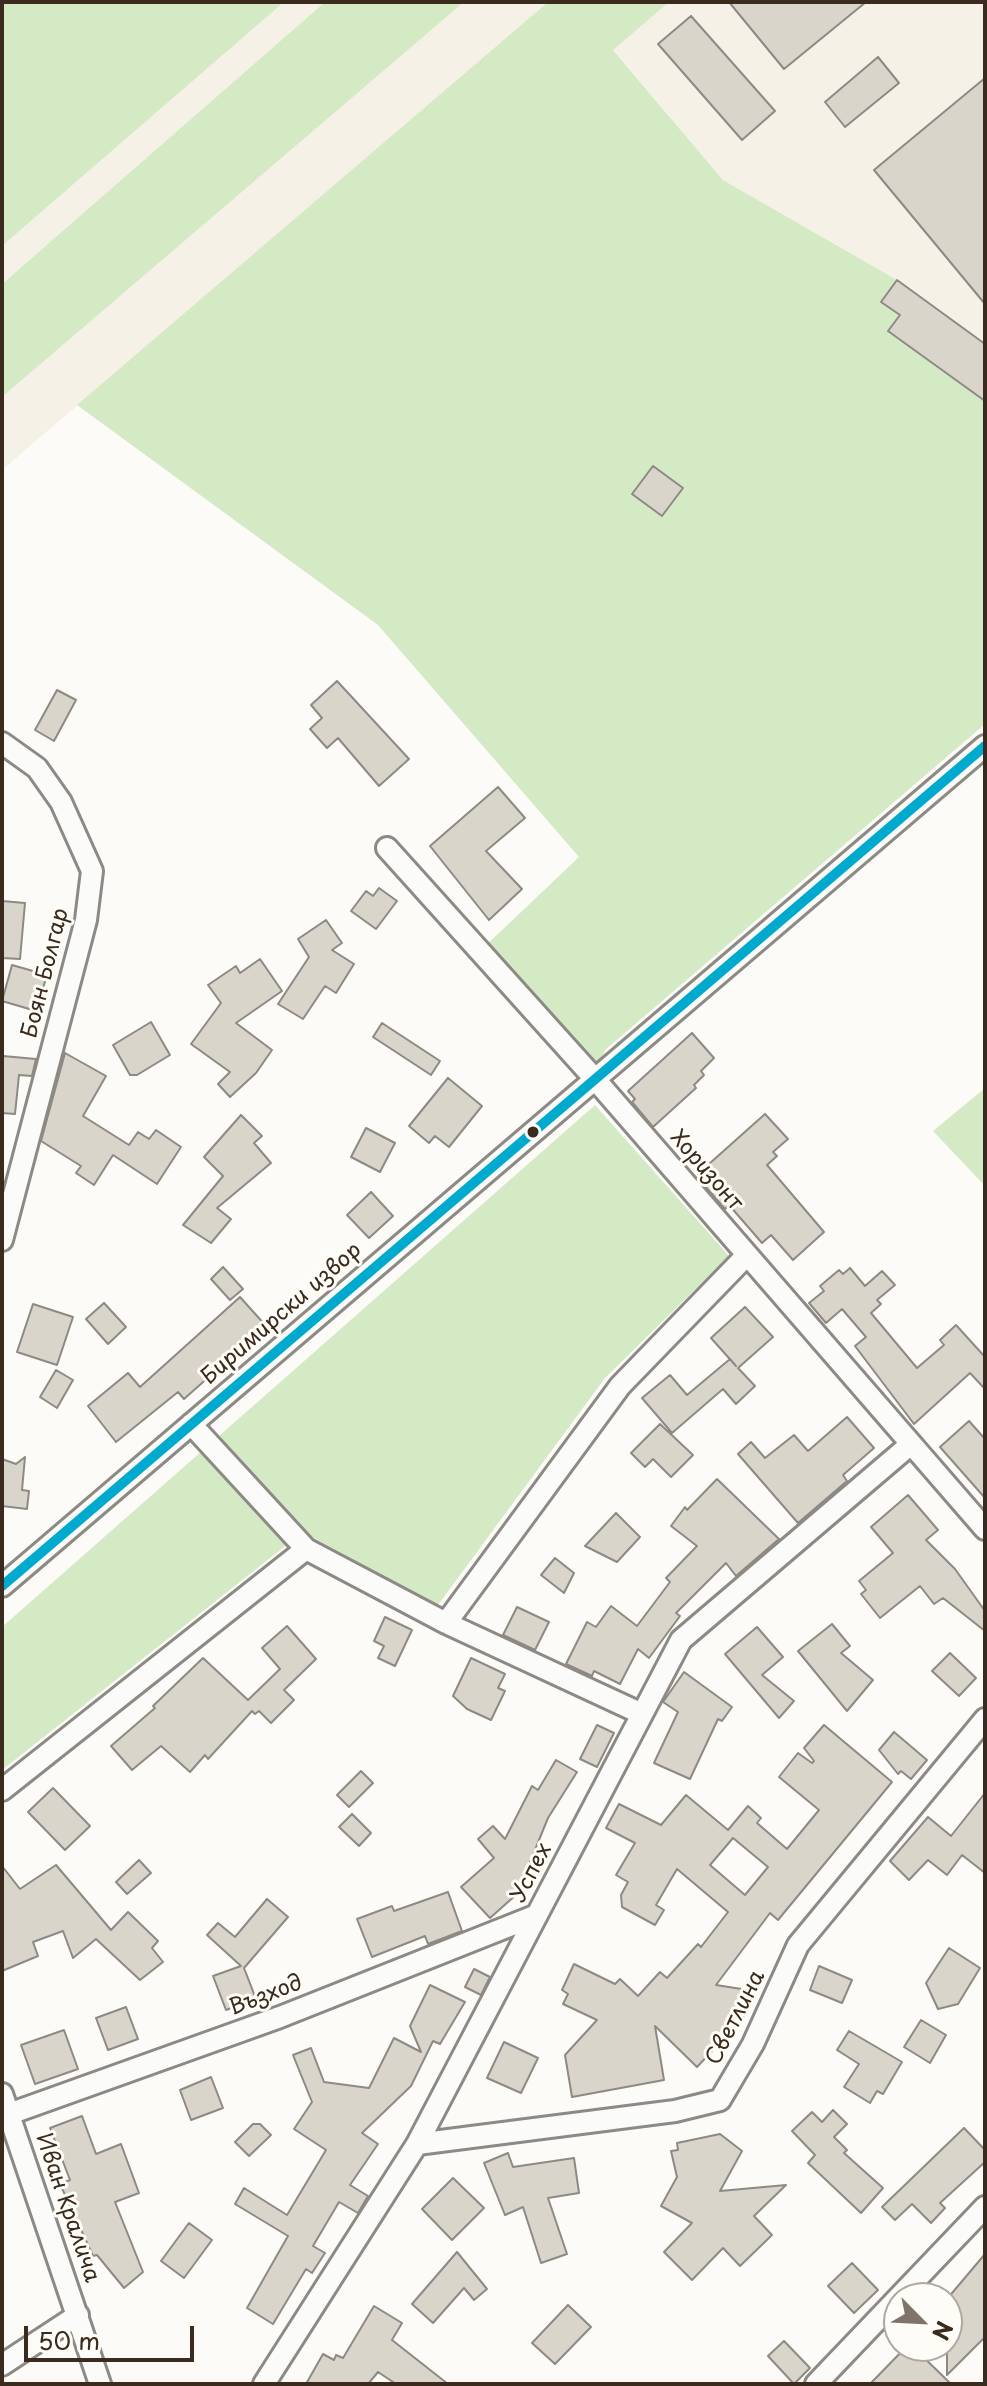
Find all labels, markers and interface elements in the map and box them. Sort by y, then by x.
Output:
street label: Боян Болгар [17,905,75,1041]
unlabelled marker [525,1124,541,1140]
street label: Хоризонт [664,1125,748,1217]
street label: Биримирски извор [197,1237,367,1391]
street label: Успех [506,1839,558,1907]
street label: Светлина [701,1966,771,2070]
street label: Възход [226,1970,306,2022]
street label: Иван Кралича [29,2130,105,2286]
north arrow [883,2282,963,2362]
scale bar [28,2310,198,2360]
text: N [925,2316,962,2346]
text: 50 m [38,2322,100,2358]

